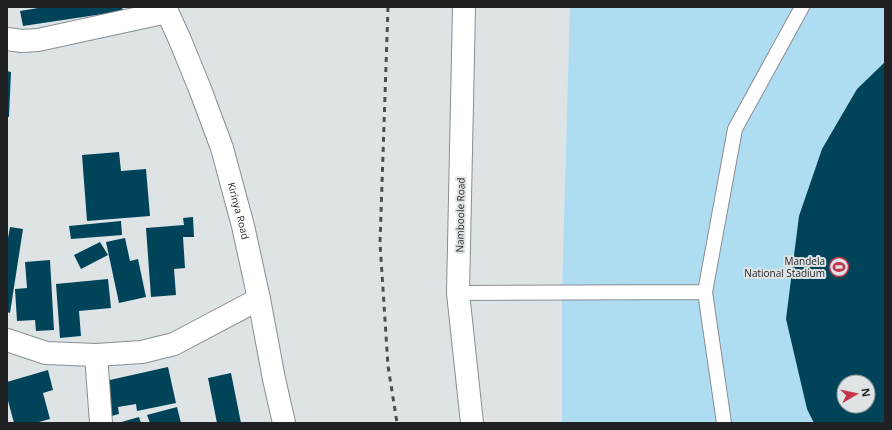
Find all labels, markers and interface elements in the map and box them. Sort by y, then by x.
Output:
street label: Namboole Road [452,177,468,253]
street label: Kirinya Road [224,181,253,241]
place label: Mandela National Stadium [744,254,825,280]
sports icon: Mandela National Stadium [828,256,850,278]
north arrow [836,374,876,414]
text: N [858,387,874,398]

